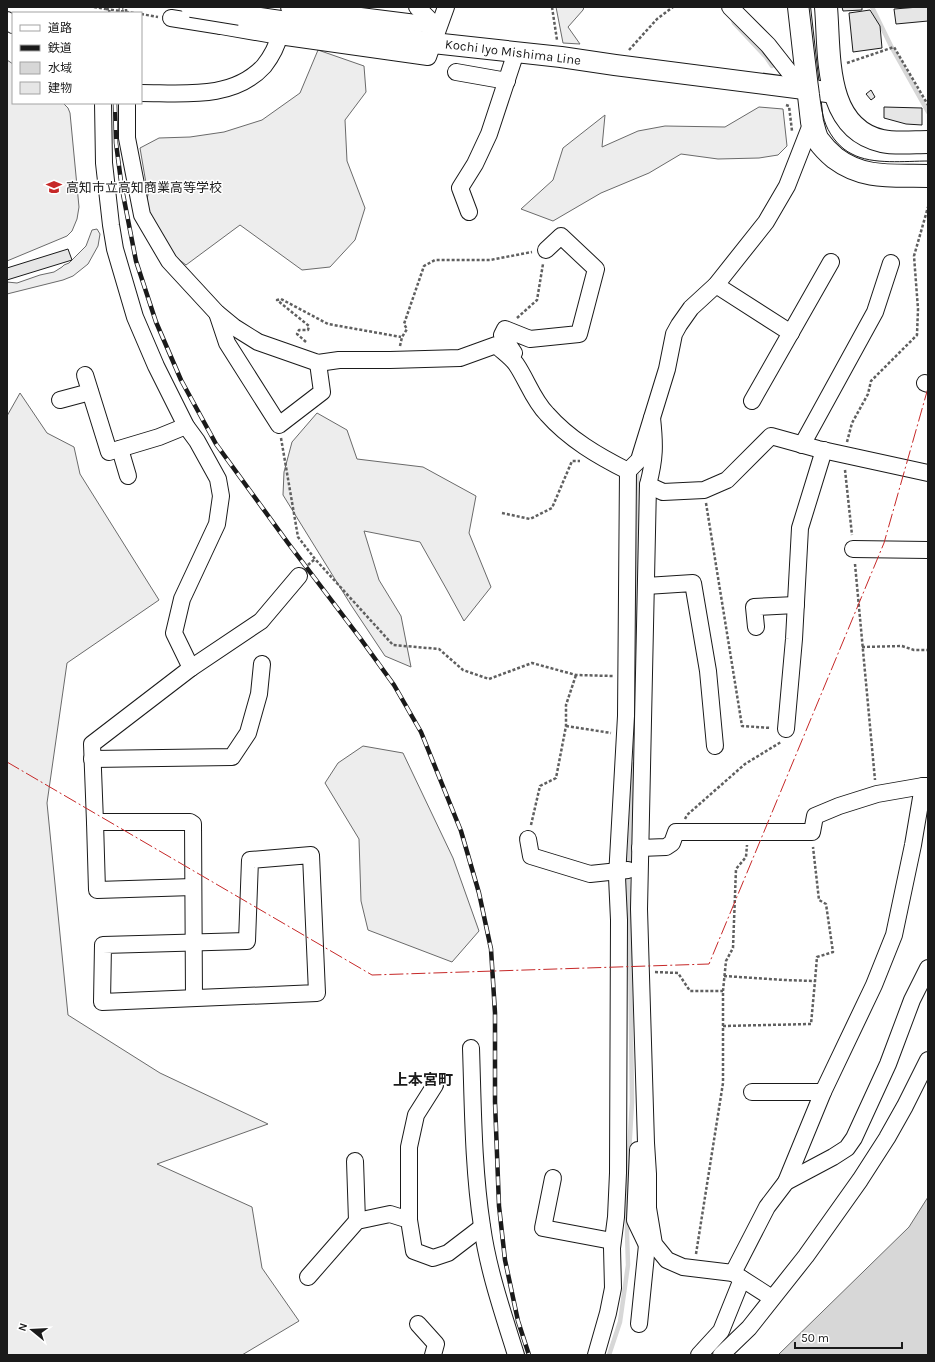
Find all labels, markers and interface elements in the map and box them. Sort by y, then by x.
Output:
legend [12,12,142,104]
text: 道路 [48,21,72,35]
street label: Kochi Iyo Mishima Line [444,36,582,68]
text: 鉄道 [48,41,72,55]
text: 水域 [48,61,72,75]
text: 建物 [48,81,72,95]
school or university icon: 高知市立高知商業高等学校 [45,178,63,196]
place label: 高知市立高知商業高等学校 [66,180,222,195]
district label: 上本宮町 [393,1071,453,1089]
north arrow [12,1310,52,1350]
text: N [16,1321,30,1333]
scale bar [795,1324,902,1350]
text: 50 m [801,1331,829,1345]

